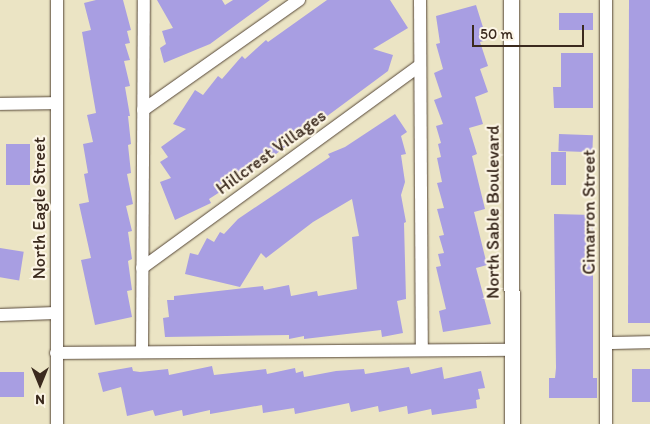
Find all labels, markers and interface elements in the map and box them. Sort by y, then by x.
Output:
scale bar [475,15,588,47]
text: 50 m [480,25,513,43]
street label: Hillcrest Villages [212,105,330,199]
street label: North Sable Boulevard [482,125,504,299]
street label: North Eagle Street [28,137,50,279]
street label: Cimarron Street [578,149,600,275]
north arrow [15,359,65,409]
text: N [35,391,45,408]

